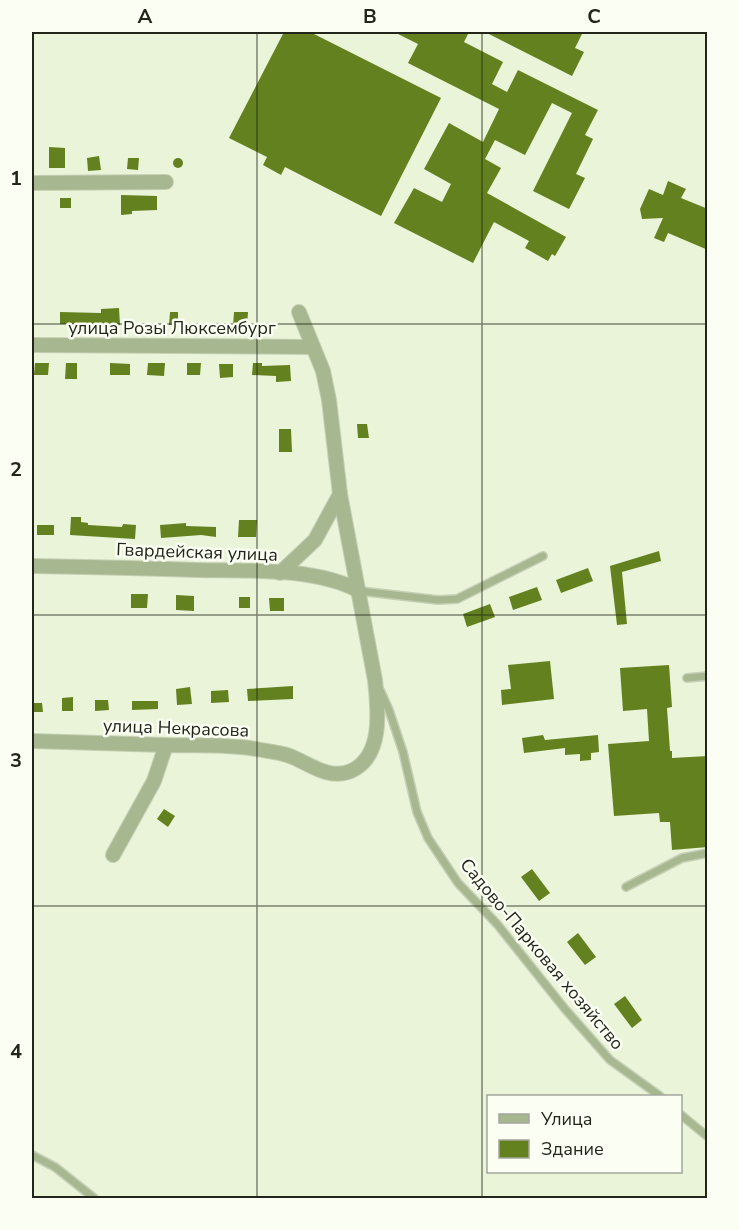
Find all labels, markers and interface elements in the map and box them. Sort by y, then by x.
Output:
text: A [138,3,153,30]
text: B [363,3,377,30]
text: C [587,3,601,30]
text: 1 [10,165,22,192]
street label: улица Розы Люксембург [68,316,276,340]
text: 2 [10,456,22,483]
street label: Гвардейская улица [116,537,278,567]
street label: улица Некрасова [102,713,250,743]
text: 3 [10,747,22,774]
street label: Садово-Парковая хозяйство [455,853,629,1055]
text: 4 [10,1038,22,1065]
legend [487,1095,682,1173]
text: Улица [540,1107,592,1131]
text: Здание [541,1137,604,1161]

